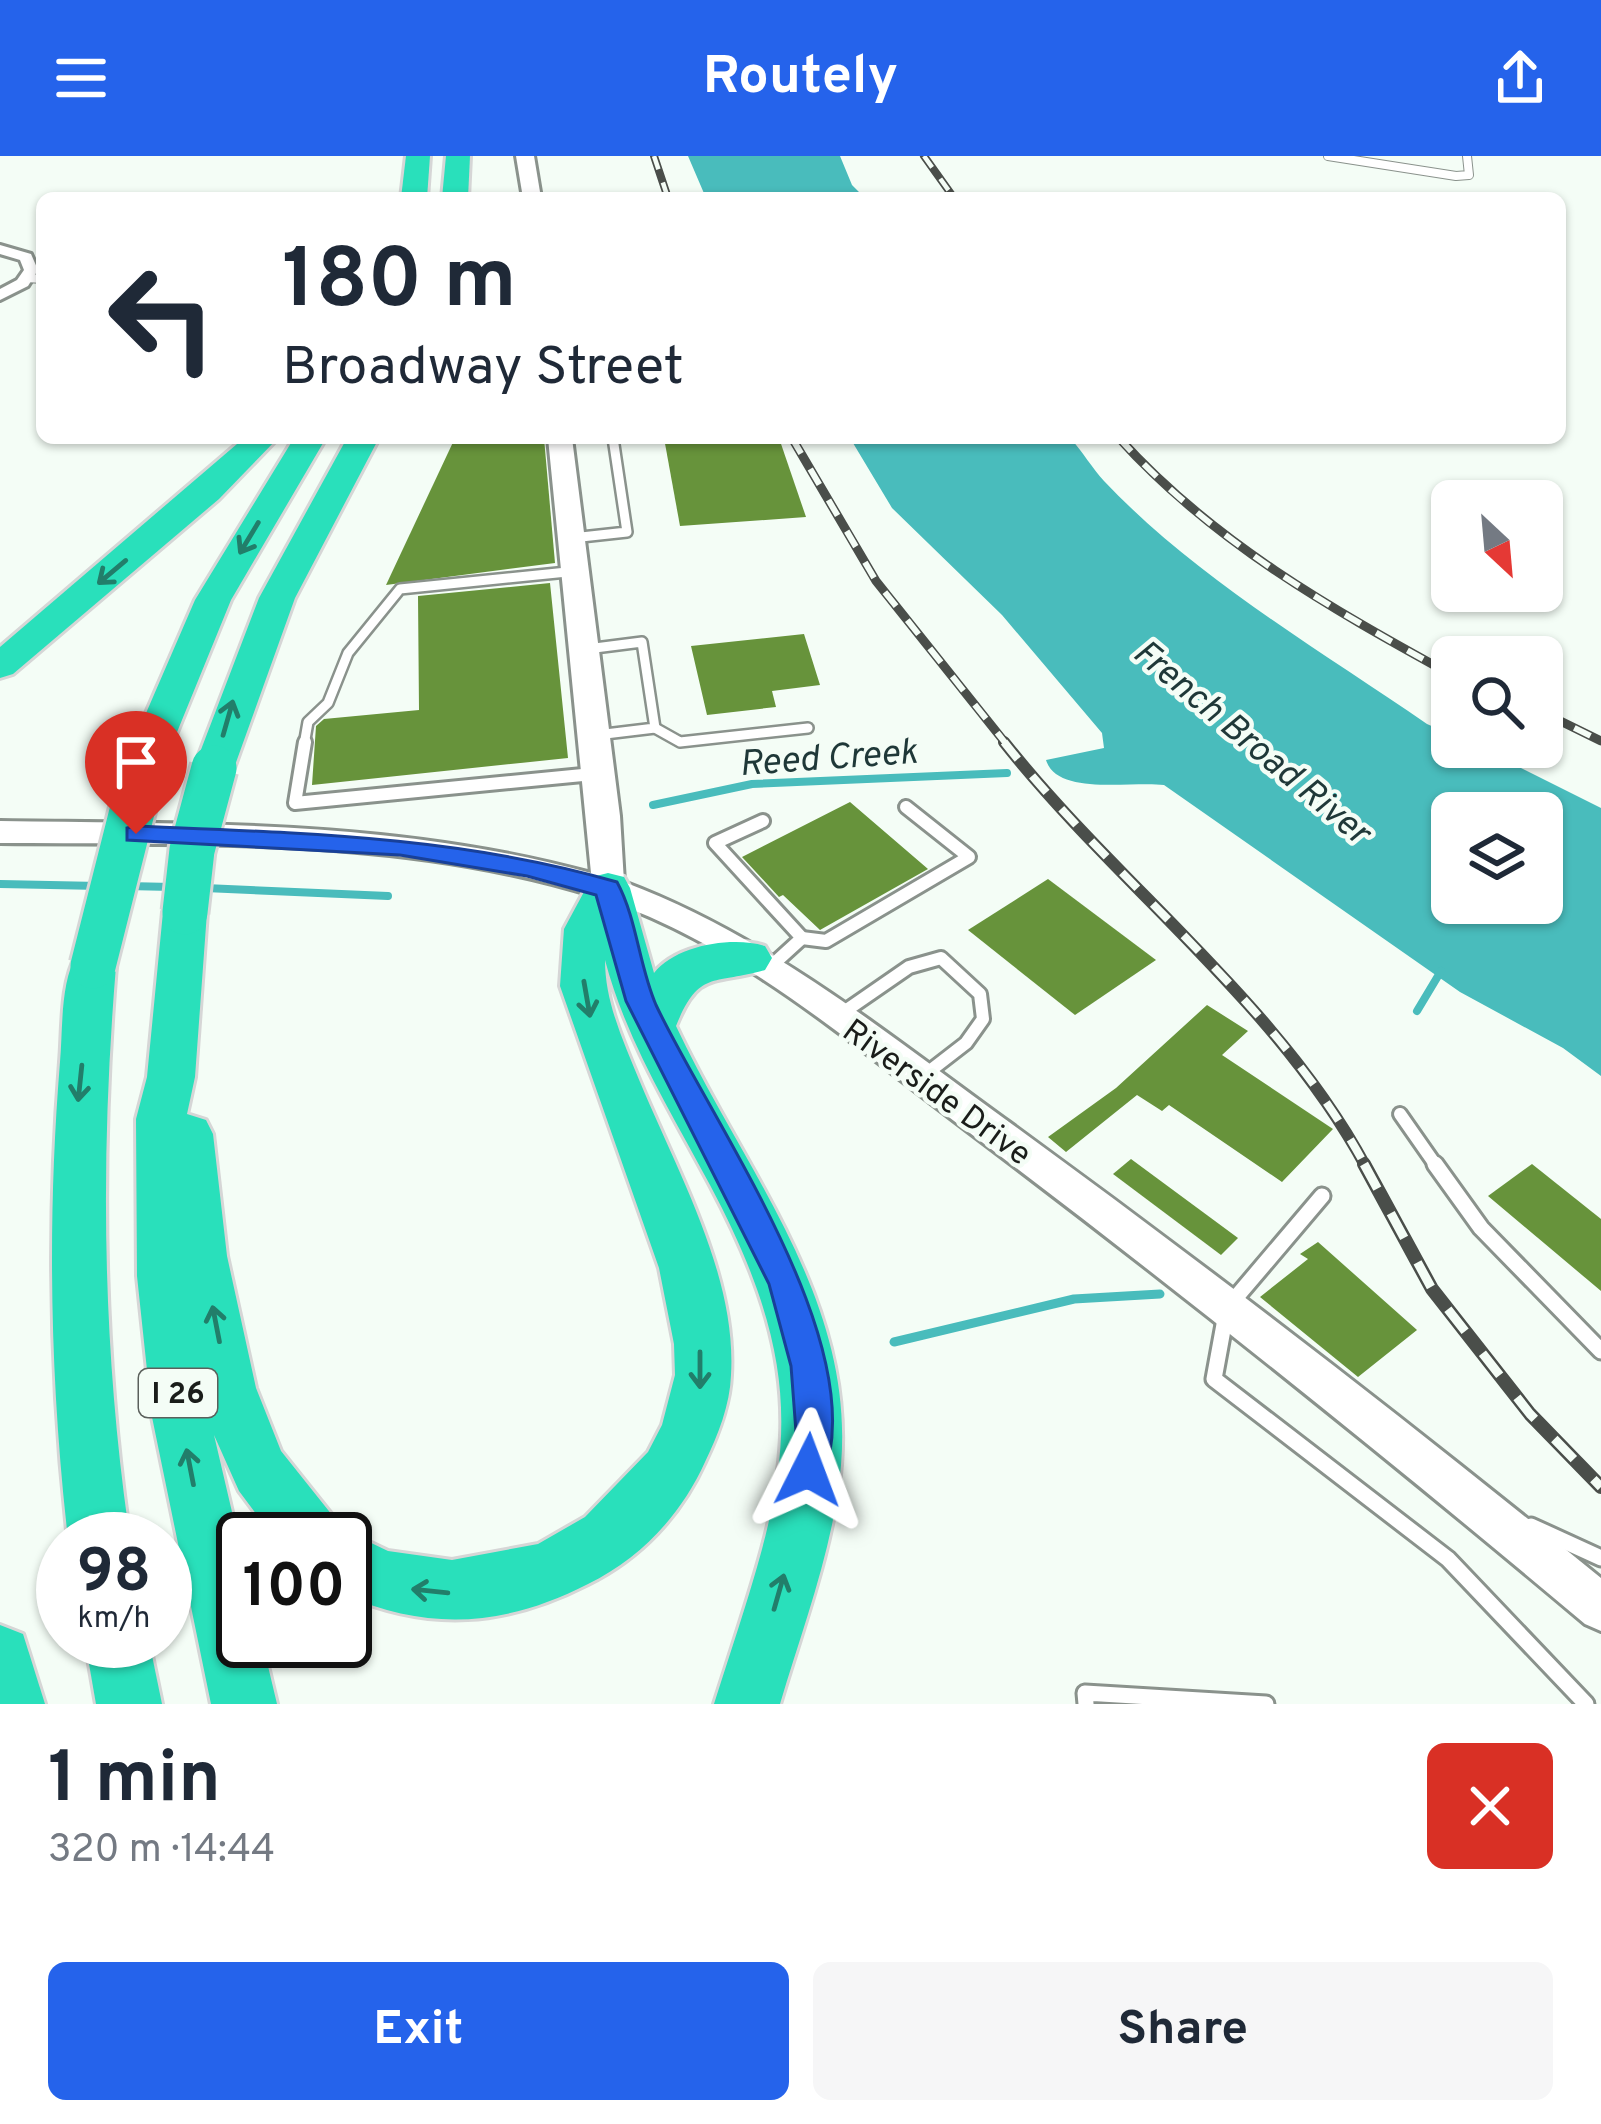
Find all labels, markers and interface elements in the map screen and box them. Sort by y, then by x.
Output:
text: Routely [703,44,898,113]
icon: menu [48,45,114,111]
icon: share [1487,45,1553,111]
text: 180 m [282,231,517,337]
icon: left [84,240,240,396]
text: Broadway Street [282,335,684,404]
north arrow [1431,480,1563,612]
map controls [1431,480,1563,924]
one-way arrow [237,520,261,554]
one-way arrow [97,557,128,585]
water label: French Broad River [1122,631,1381,859]
button: search [1431,636,1563,768]
one-way arrow [218,700,240,738]
pin [85,711,187,834]
icon: arrive [103,729,169,795]
water label: Reed Creek [738,731,920,789]
button: layers [1431,792,1563,924]
one-way arrow [577,979,600,1018]
street label: Riverside Drive [833,1011,1039,1177]
one-way arrow [69,1063,91,1102]
one-way arrow [204,1305,226,1344]
one-way arrow [689,1350,711,1389]
road number: I 26 [139,1369,217,1417]
position arrow [745,1407,871,1533]
one-way arrow [178,1448,200,1487]
speed limit sign: 100 [216,1512,372,1668]
text: 98 [77,1537,151,1613]
one-way arrow [770,1573,792,1611]
one-way arrow [411,1579,450,1602]
text: km/h [78,1601,150,1638]
text: 1 min [48,1736,221,1828]
button: close [1427,1743,1553,1869]
text: 320 m · 14:44 [48,1827,275,1876]
button: Exit [48,1962,789,2100]
button: Share [813,1962,1553,2100]

